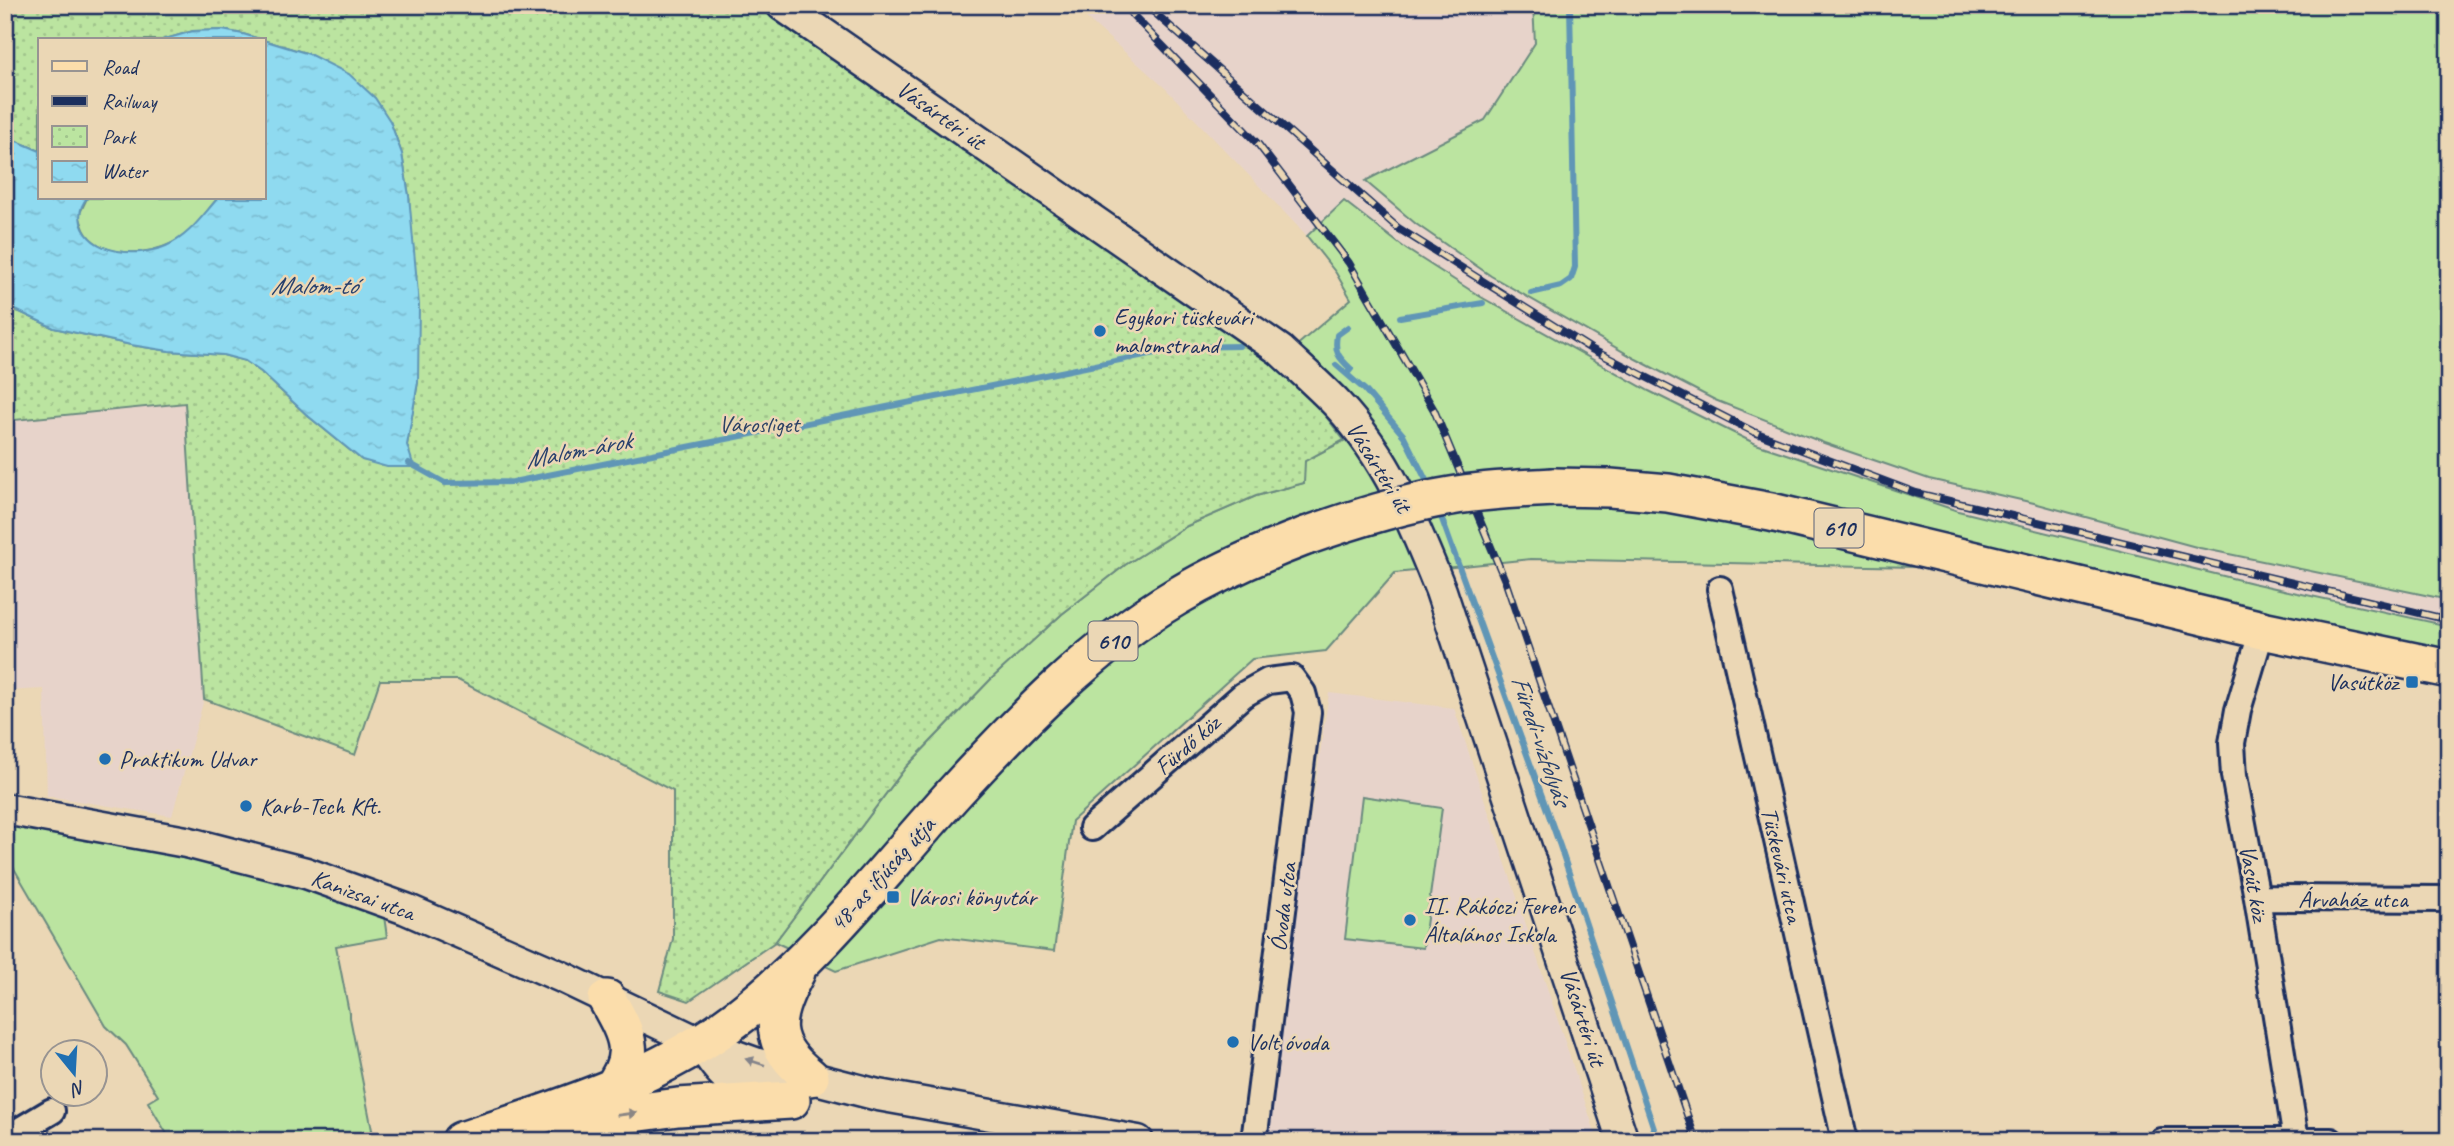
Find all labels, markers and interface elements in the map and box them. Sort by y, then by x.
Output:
legend [38,38,266,200]
text: Road [102,54,141,80]
street label: Vásártéri út [891,74,993,157]
text: Railway [102,88,158,114]
text: Park [102,124,137,150]
text: Water [102,158,149,184]
water label: Malom-tó [271,269,364,302]
place label: Egykori tüskevári malomstrand [1114,302,1255,360]
marker: Egykori tüskevári malomstrand [1092,323,1108,339]
park label: Városliget [719,409,801,439]
street label: Vásártéri út [1339,416,1420,520]
water label: Malom-árok [522,423,638,476]
road number: 610 [1814,508,1864,548]
road number: 610 [1088,622,1138,660]
place label: Vasútköz [2327,667,2400,697]
water label: Füredi-vízfolyás [1503,671,1580,814]
marker: Vasútköz [2404,674,2420,690]
street label: Fürdő köz [1148,707,1228,782]
place label: Praktikum Udvar [119,744,259,774]
marker: Praktikum Udvar [97,751,113,767]
place label: Karb-Tech Kft. [260,791,381,821]
marker: Karb-Tech Kft. [238,798,254,814]
street label: Tüskevári utca [1754,804,1810,928]
street label: 48-as ifjúság útja [823,809,942,938]
street label: Vasút köz [2233,843,2276,926]
street label: Óvoda utca [1263,860,1303,953]
street label: Kanizsai utca [307,862,421,928]
place label: Városi könyvtár [907,882,1038,912]
street label: Árvaház utca [2298,884,2409,914]
marker: Városi könyvtár [885,889,901,905]
place label: II. Rákóczi Ferenc Általános Iskola [1424,891,1577,949]
marker: II. Rákóczi Ferenc Általános Iskola [1402,912,1418,928]
street label: Vásártéri út [1553,964,1614,1072]
place label: Volt óvoda [1247,1027,1330,1057]
marker: Volt óvoda [1225,1034,1241,1050]
north arrow [38,1038,108,1108]
one-way arrow [744,1057,765,1067]
text: N [67,1075,88,1102]
one-way arrow [616,1108,638,1119]

